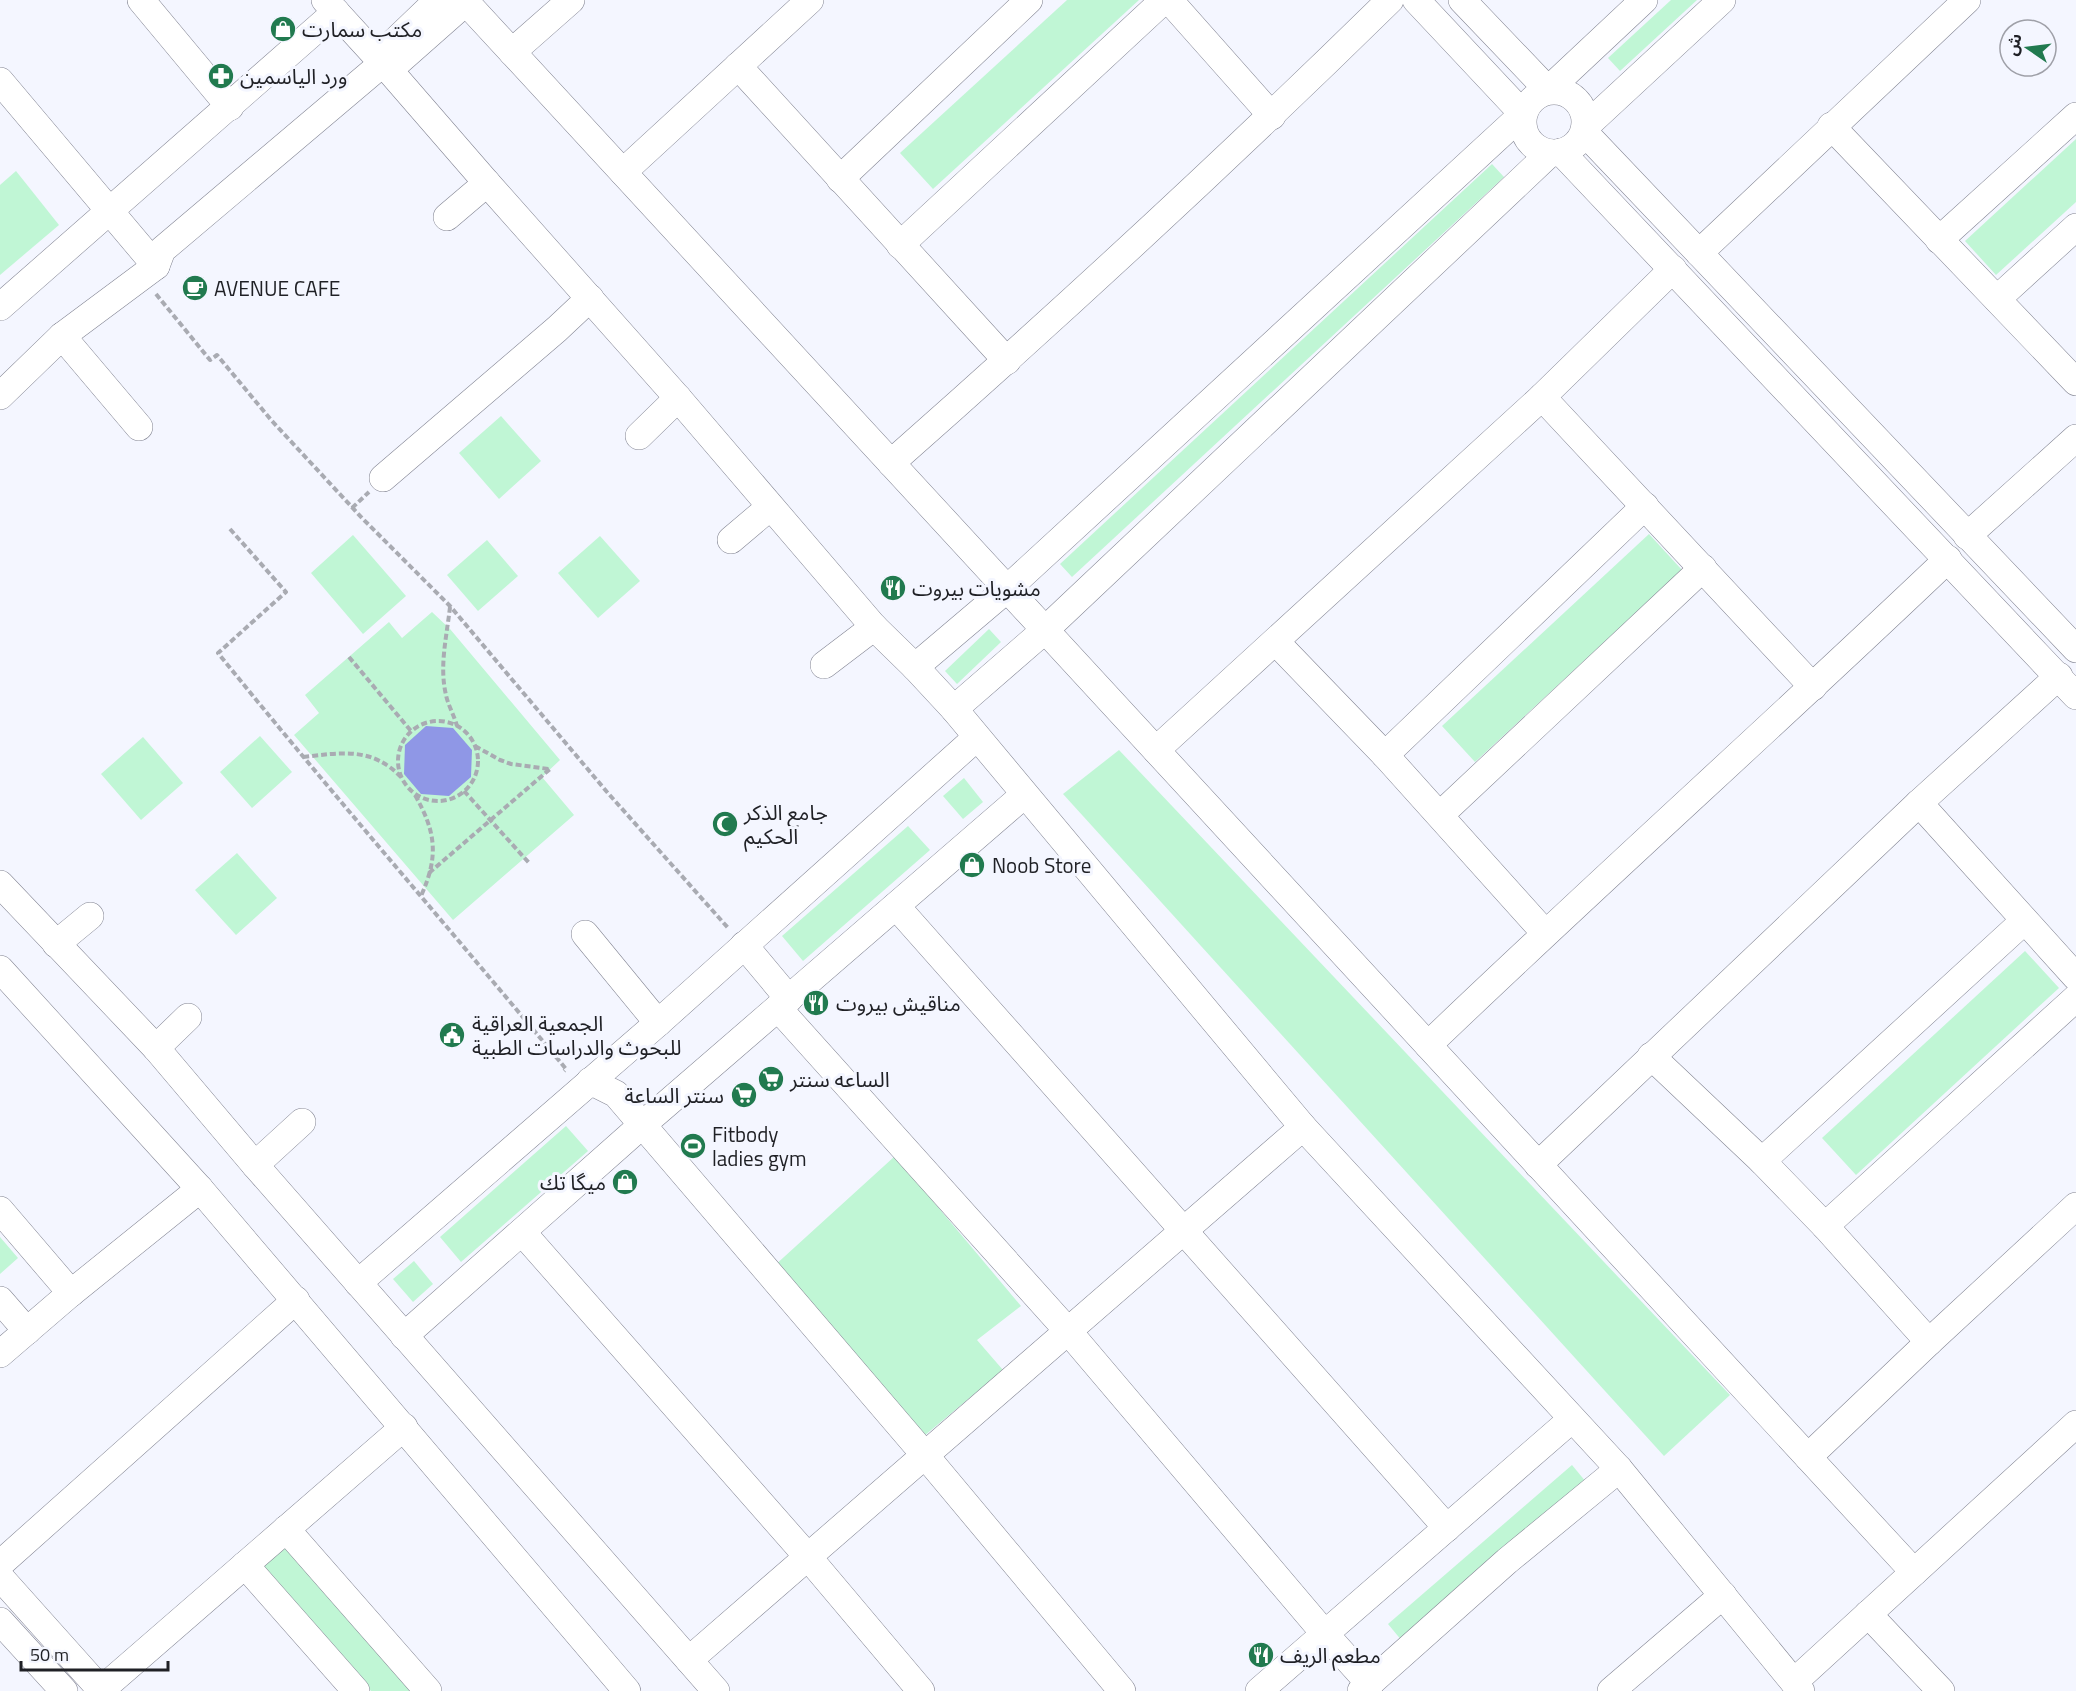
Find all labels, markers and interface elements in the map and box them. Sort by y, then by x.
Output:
place label: مكتب سمارت [302,13,422,45]
shop icon: مكتب سمارت [268,14,298,44]
north arrow [1998,18,2058,78]
text: ش [1999,31,2028,58]
place label: ورد الياسمين [240,60,347,92]
pharmacy icon: ورد الياسمين [206,61,236,91]
place label: AVENUE CAFE [214,272,340,304]
cafe icon: AVENUE CAFE [180,273,210,303]
place label: مشويات بيروت [912,572,1041,604]
restaurant icon: مشويات بيروت [878,573,908,603]
place label: جامع الذكر الحكيم [743,796,828,852]
mosque icon: جامع الذكر الحكيم [710,809,740,839]
place label: Noob Store [992,849,1091,881]
shop icon: Noob Store [957,850,987,880]
place label: مناقيش بيروت [836,987,961,1019]
restaurant icon: مناقيش بيروت [801,988,831,1018]
place label: الجمعية العراقية للبحوث والدراسات الطبية [472,1007,682,1063]
public building icon: الجمعية العراقية للبحوث والدراسات الطبية [437,1020,467,1050]
place label: الساعه سنتر [789,1063,890,1095]
supermarket icon: الساعه سنتر [756,1064,786,1094]
place label: سنتر الساعة [624,1079,724,1111]
supermarket icon: سنتر الساعة [729,1080,759,1110]
place label: Fitbody ladies gym [712,1118,807,1174]
sports icon: Fitbody ladies gym [678,1131,708,1161]
place label: ميگا تك [540,1166,606,1198]
shop icon: ميگا تك [610,1167,640,1197]
scale bar [21,1634,168,1672]
place label: مطعم الريف [1280,1639,1381,1671]
restaurant icon: مطعم الريف [1246,1640,1276,1670]
text: 50 m [30,1641,69,1668]

